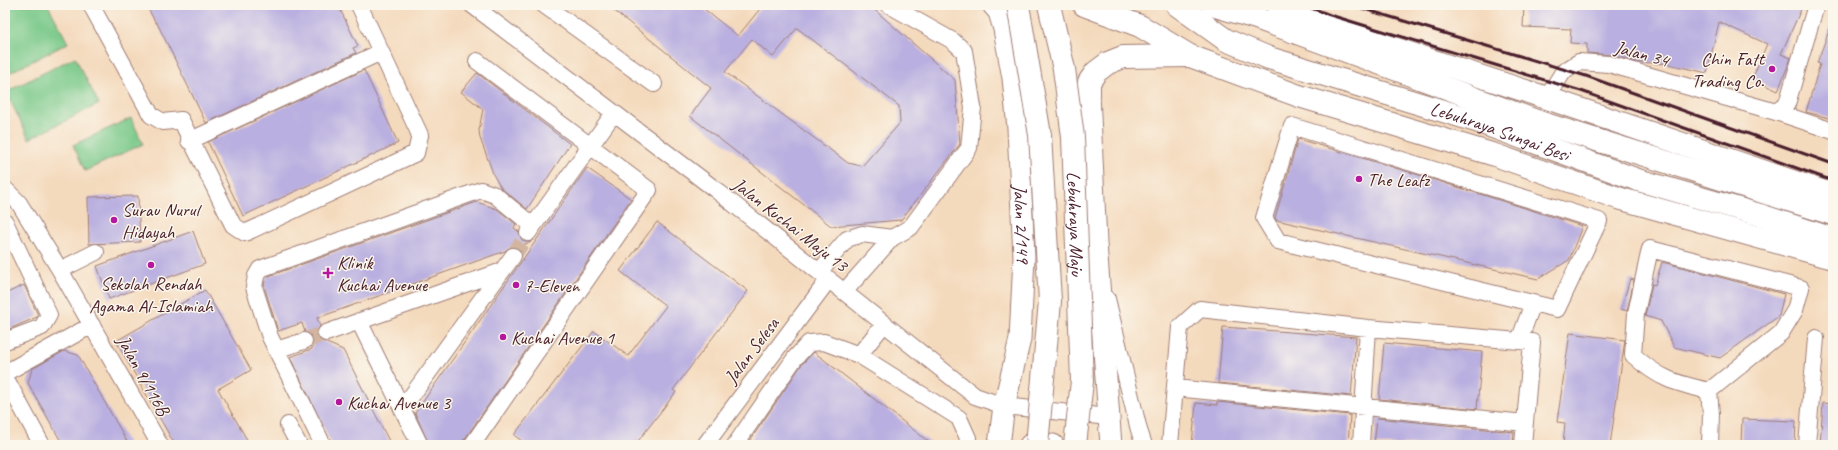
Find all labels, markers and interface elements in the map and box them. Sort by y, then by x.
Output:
street label: Jalan 34 [1611,35,1674,73]
place label: Chin Fatt Trading Co. [1691,47,1766,93]
marker: Chin Fatt Trading Co. [1767,64,1777,74]
street label: Lebuhraya Sungai Besi [1427,97,1575,168]
place label: The Leafz [1367,168,1430,192]
street label: Lebuhraya Maju [1061,171,1089,277]
street label: Jalan Kuchai Maju 13 [727,172,854,278]
marker: The Leafz [1354,174,1364,184]
street label: Jalan 2/149 [1008,183,1035,265]
place label: Surau Nurul Hidayah [122,198,203,244]
marker: Surau Nurul Hidayah [109,215,119,225]
place label: Klinik Kuchai Avenue [337,251,429,297]
marker: Sekolah Rendah Agama Al-Islamiah [146,260,156,270]
marker: Klinik Kuchai Avenue [322,267,334,279]
place label: Sekolah Rendah Agama Al-Islamiah [89,272,214,318]
place label: 7-Eleven [524,274,581,298]
marker: 7-Eleven [511,280,521,290]
street label: Jalan Selesa [718,312,785,389]
place label: Kuchai Avenue 1 [511,326,616,350]
street label: Jalan 9/116B [111,330,176,421]
marker: Kuchai Avenue 1 [498,332,508,342]
place label: Kuchai Avenue 3 [347,391,452,415]
marker: Kuchai Avenue 3 [334,397,344,407]

